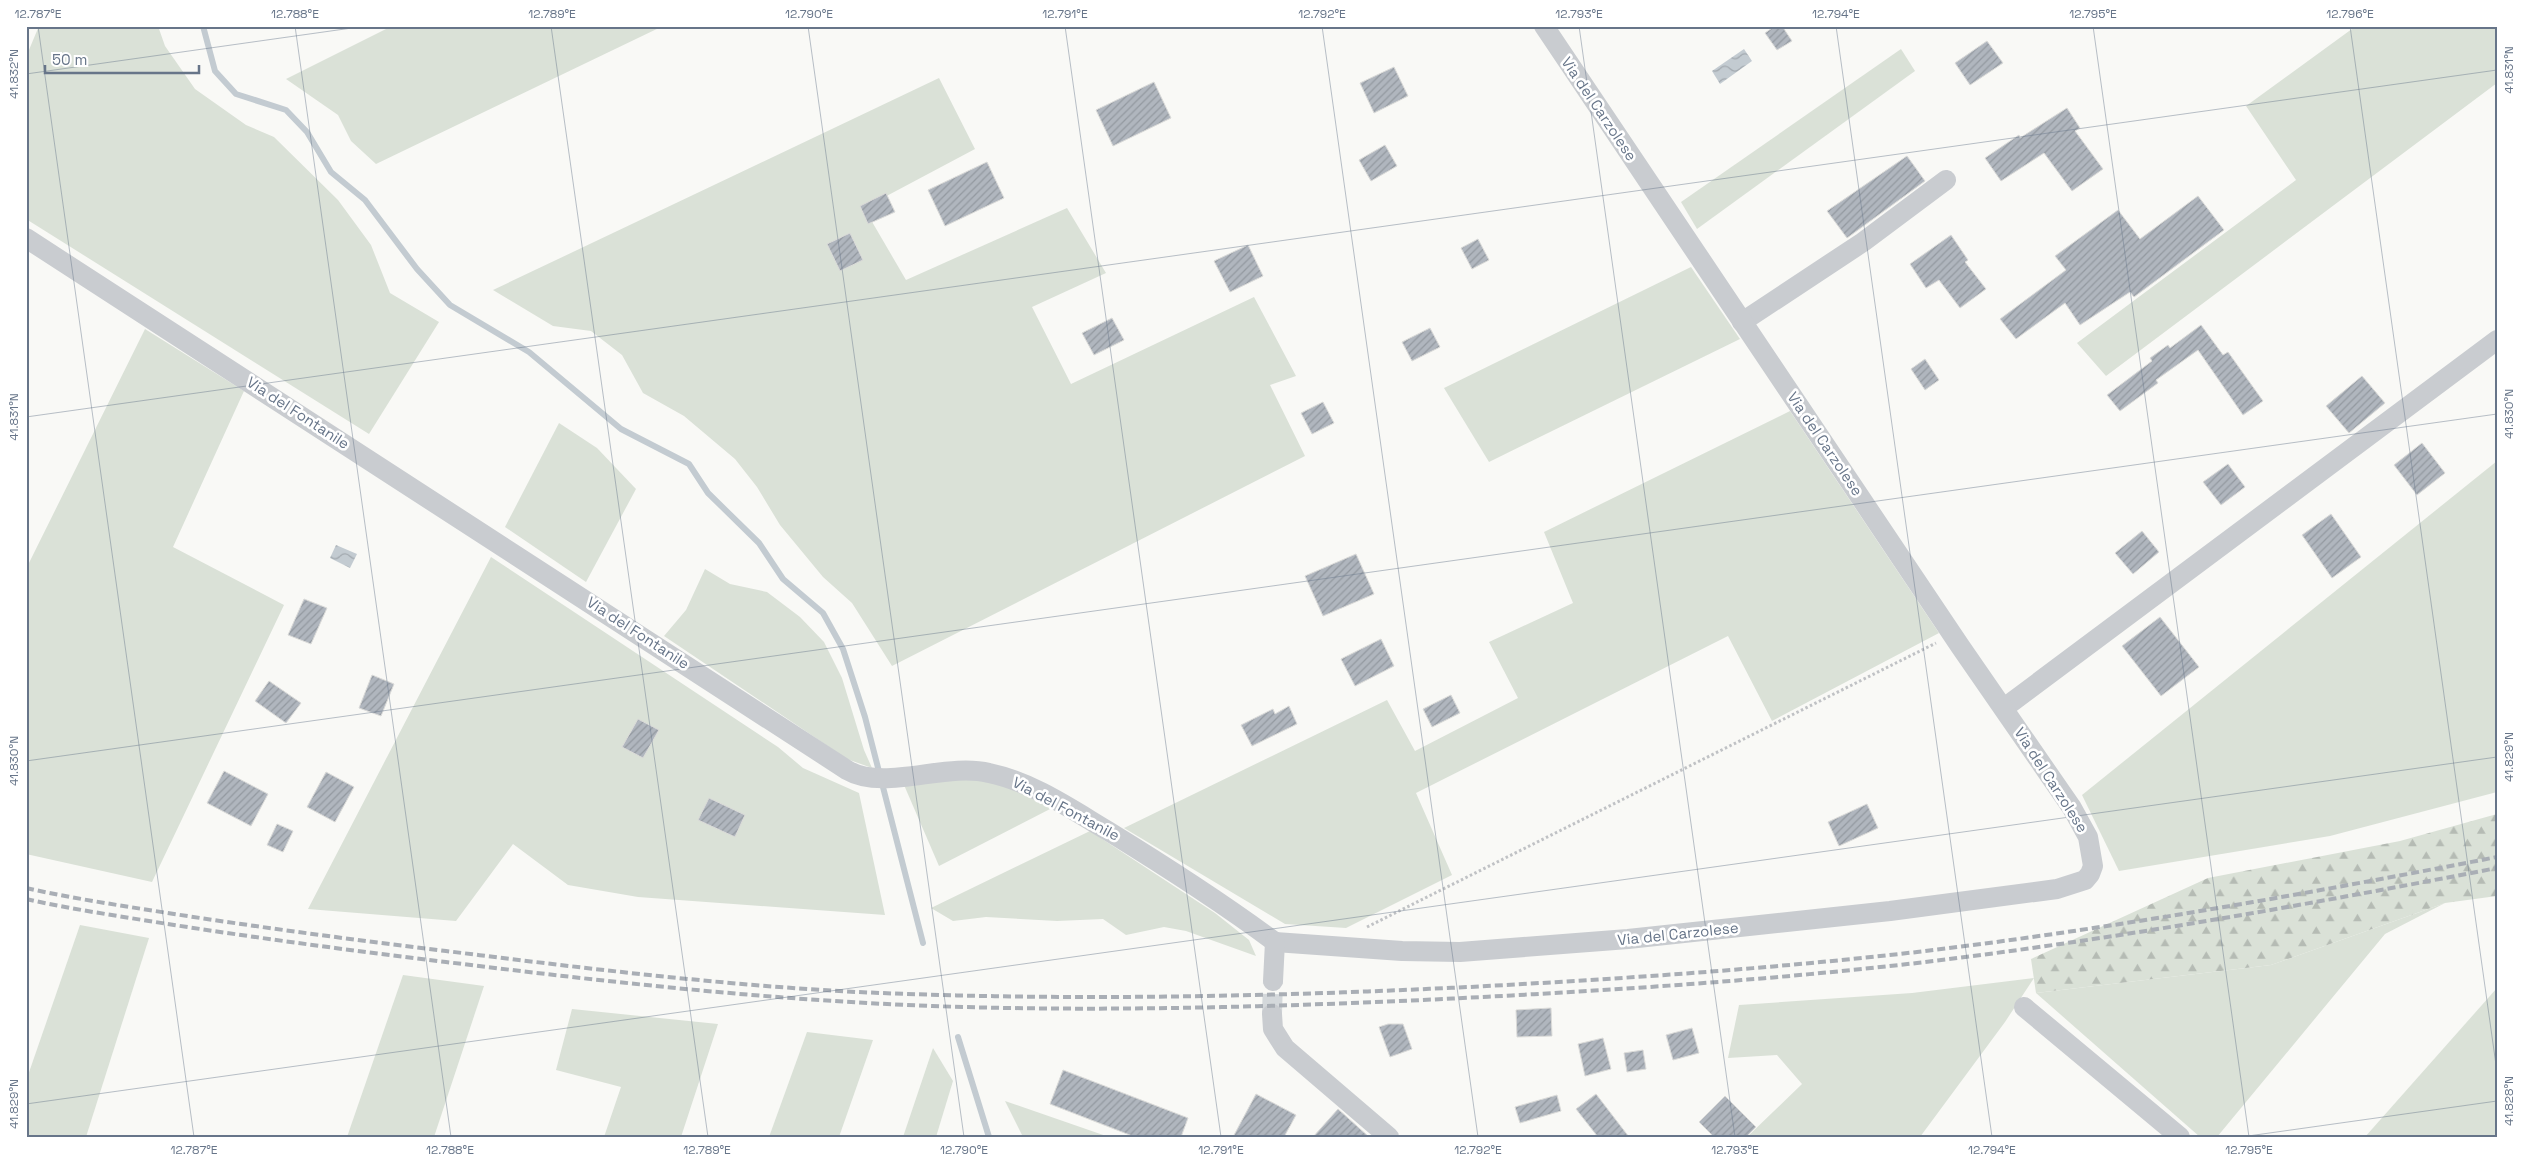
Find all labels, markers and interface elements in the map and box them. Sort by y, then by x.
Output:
text: 12.787°E [14,6,62,22]
text: 12.788°E [271,6,319,22]
text: 12.789°E [528,6,576,22]
text: 12.790°E [785,6,833,22]
text: 12.791°E [1042,6,1088,22]
text: 12.792°E [1298,6,1346,22]
text: 12.793°E [1555,6,1603,22]
text: 12.794°E [1812,6,1860,22]
text: 12.795°E [2069,6,2117,22]
text: 12.796°E [2326,6,2374,22]
scale bar [45,42,199,74]
text: 41.831°N [2501,46,2517,94]
text: 41.832°N [6,49,22,99]
text: 50 m [52,50,87,69]
street label: Via del Carzolese [1558,53,1641,165]
street label: Via del Fontanile [243,372,353,453]
street label: Via del Carzolese [1784,388,1867,500]
text: 41.830°N [2501,389,2517,439]
text: 41.831°N [6,393,22,441]
street label: Via del Fontanile [583,592,693,673]
street label: Via del Carzolese [2010,724,2093,836]
text: 41.829°N [2501,732,2517,782]
text: 41.830°N [6,736,22,786]
street label: Via del Fontanile [1009,772,1123,845]
street label: Via del Carzolese [1617,918,1740,949]
text: 41.828°N [2501,1076,2517,1126]
text: 41.829°N [6,1079,22,1129]
text: 12.787°E [170,1142,218,1158]
text: 12.788°E [426,1142,474,1158]
text: 12.789°E [683,1142,731,1158]
text: 12.790°E [940,1142,988,1158]
text: 12.791°E [1198,1142,1244,1158]
text: 12.792°E [1454,1142,1502,1158]
text: 12.793°E [1711,1142,1759,1158]
text: 12.794°E [1968,1142,2016,1158]
text: 12.795°E [2225,1142,2273,1158]

